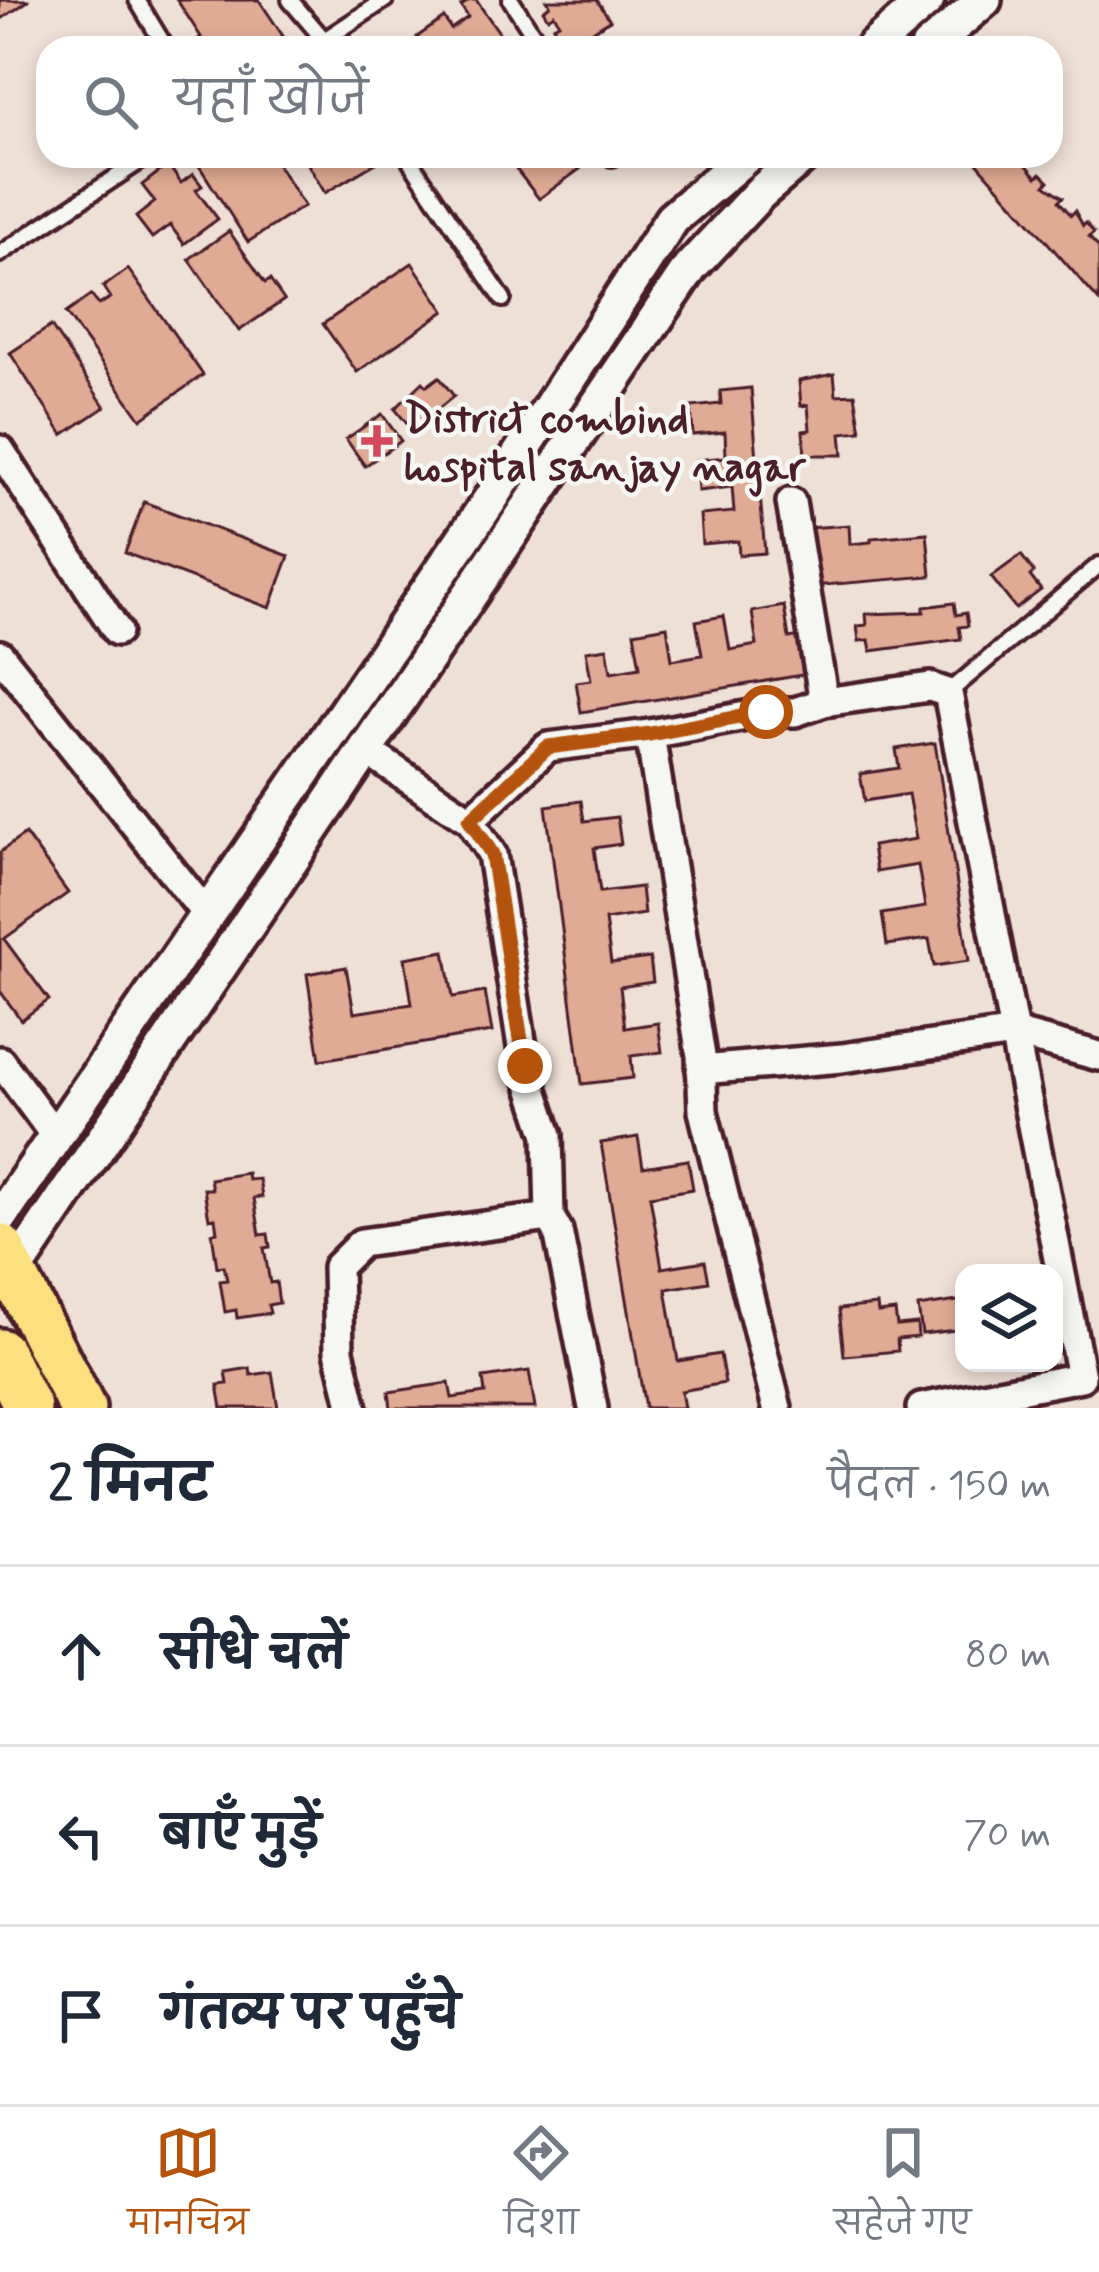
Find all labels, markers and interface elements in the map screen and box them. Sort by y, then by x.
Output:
search box [36,36,1063,168]
icon: search [78,69,144,135]
text: यहाँ खोजें [174,72,368,131]
place label: District combind hospital sanjay nagar [404,393,807,497]
marker: District combind hospital sanjay nagar [361,425,393,457]
route start [739,685,793,739]
route end [498,1039,552,1093]
map controls [955,1264,1063,1372]
button: layers [955,1264,1063,1372]
text: 2 मिनट [48,1453,211,1519]
text: पैदल · 150 m [828,1461,1051,1512]
icon: ahead [48,1623,114,1689]
text: सीधे चलें [162,1626,347,1685]
text: 80 m [965,1630,1051,1681]
icon: left [48,1803,114,1869]
text: बाएँ मुड़ें [162,1806,321,1865]
text: 70 m [963,1810,1051,1861]
icon: arrive [48,1983,114,2049]
text: गंतव्य पर पहुँचे [162,1986,460,2045]
tab: मानचित्र [128,2120,249,2259]
tab: दिशा [504,2120,579,2259]
tab: सहेजे गए [834,2120,971,2259]

